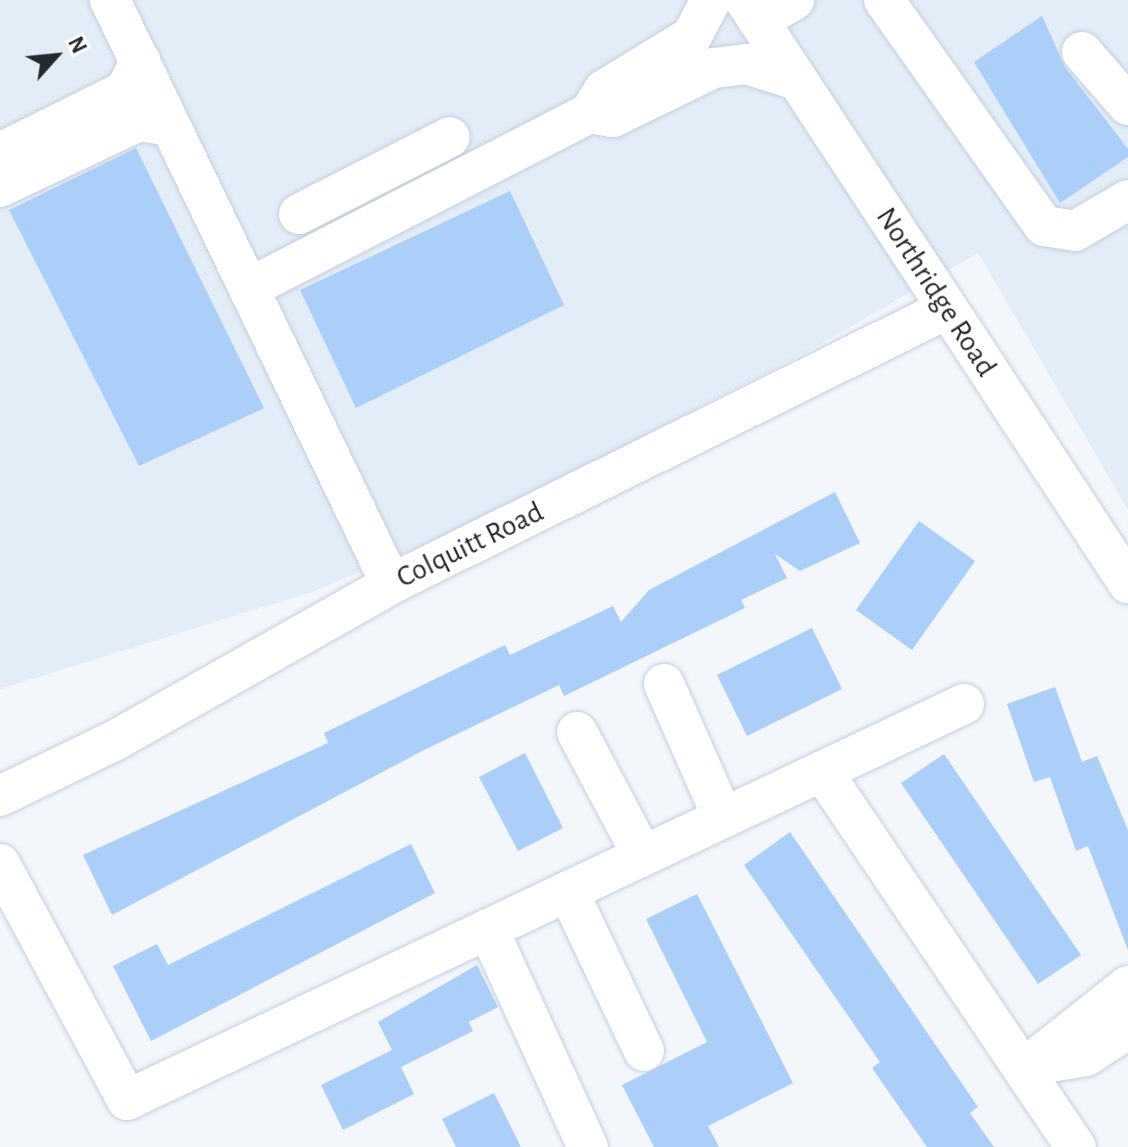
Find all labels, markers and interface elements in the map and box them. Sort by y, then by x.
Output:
north arrow [16,16,96,96]
text: N [64,33,91,57]
street label: Northridge Road [868,201,1004,383]
street label: Colquitt Road [391,494,549,596]

